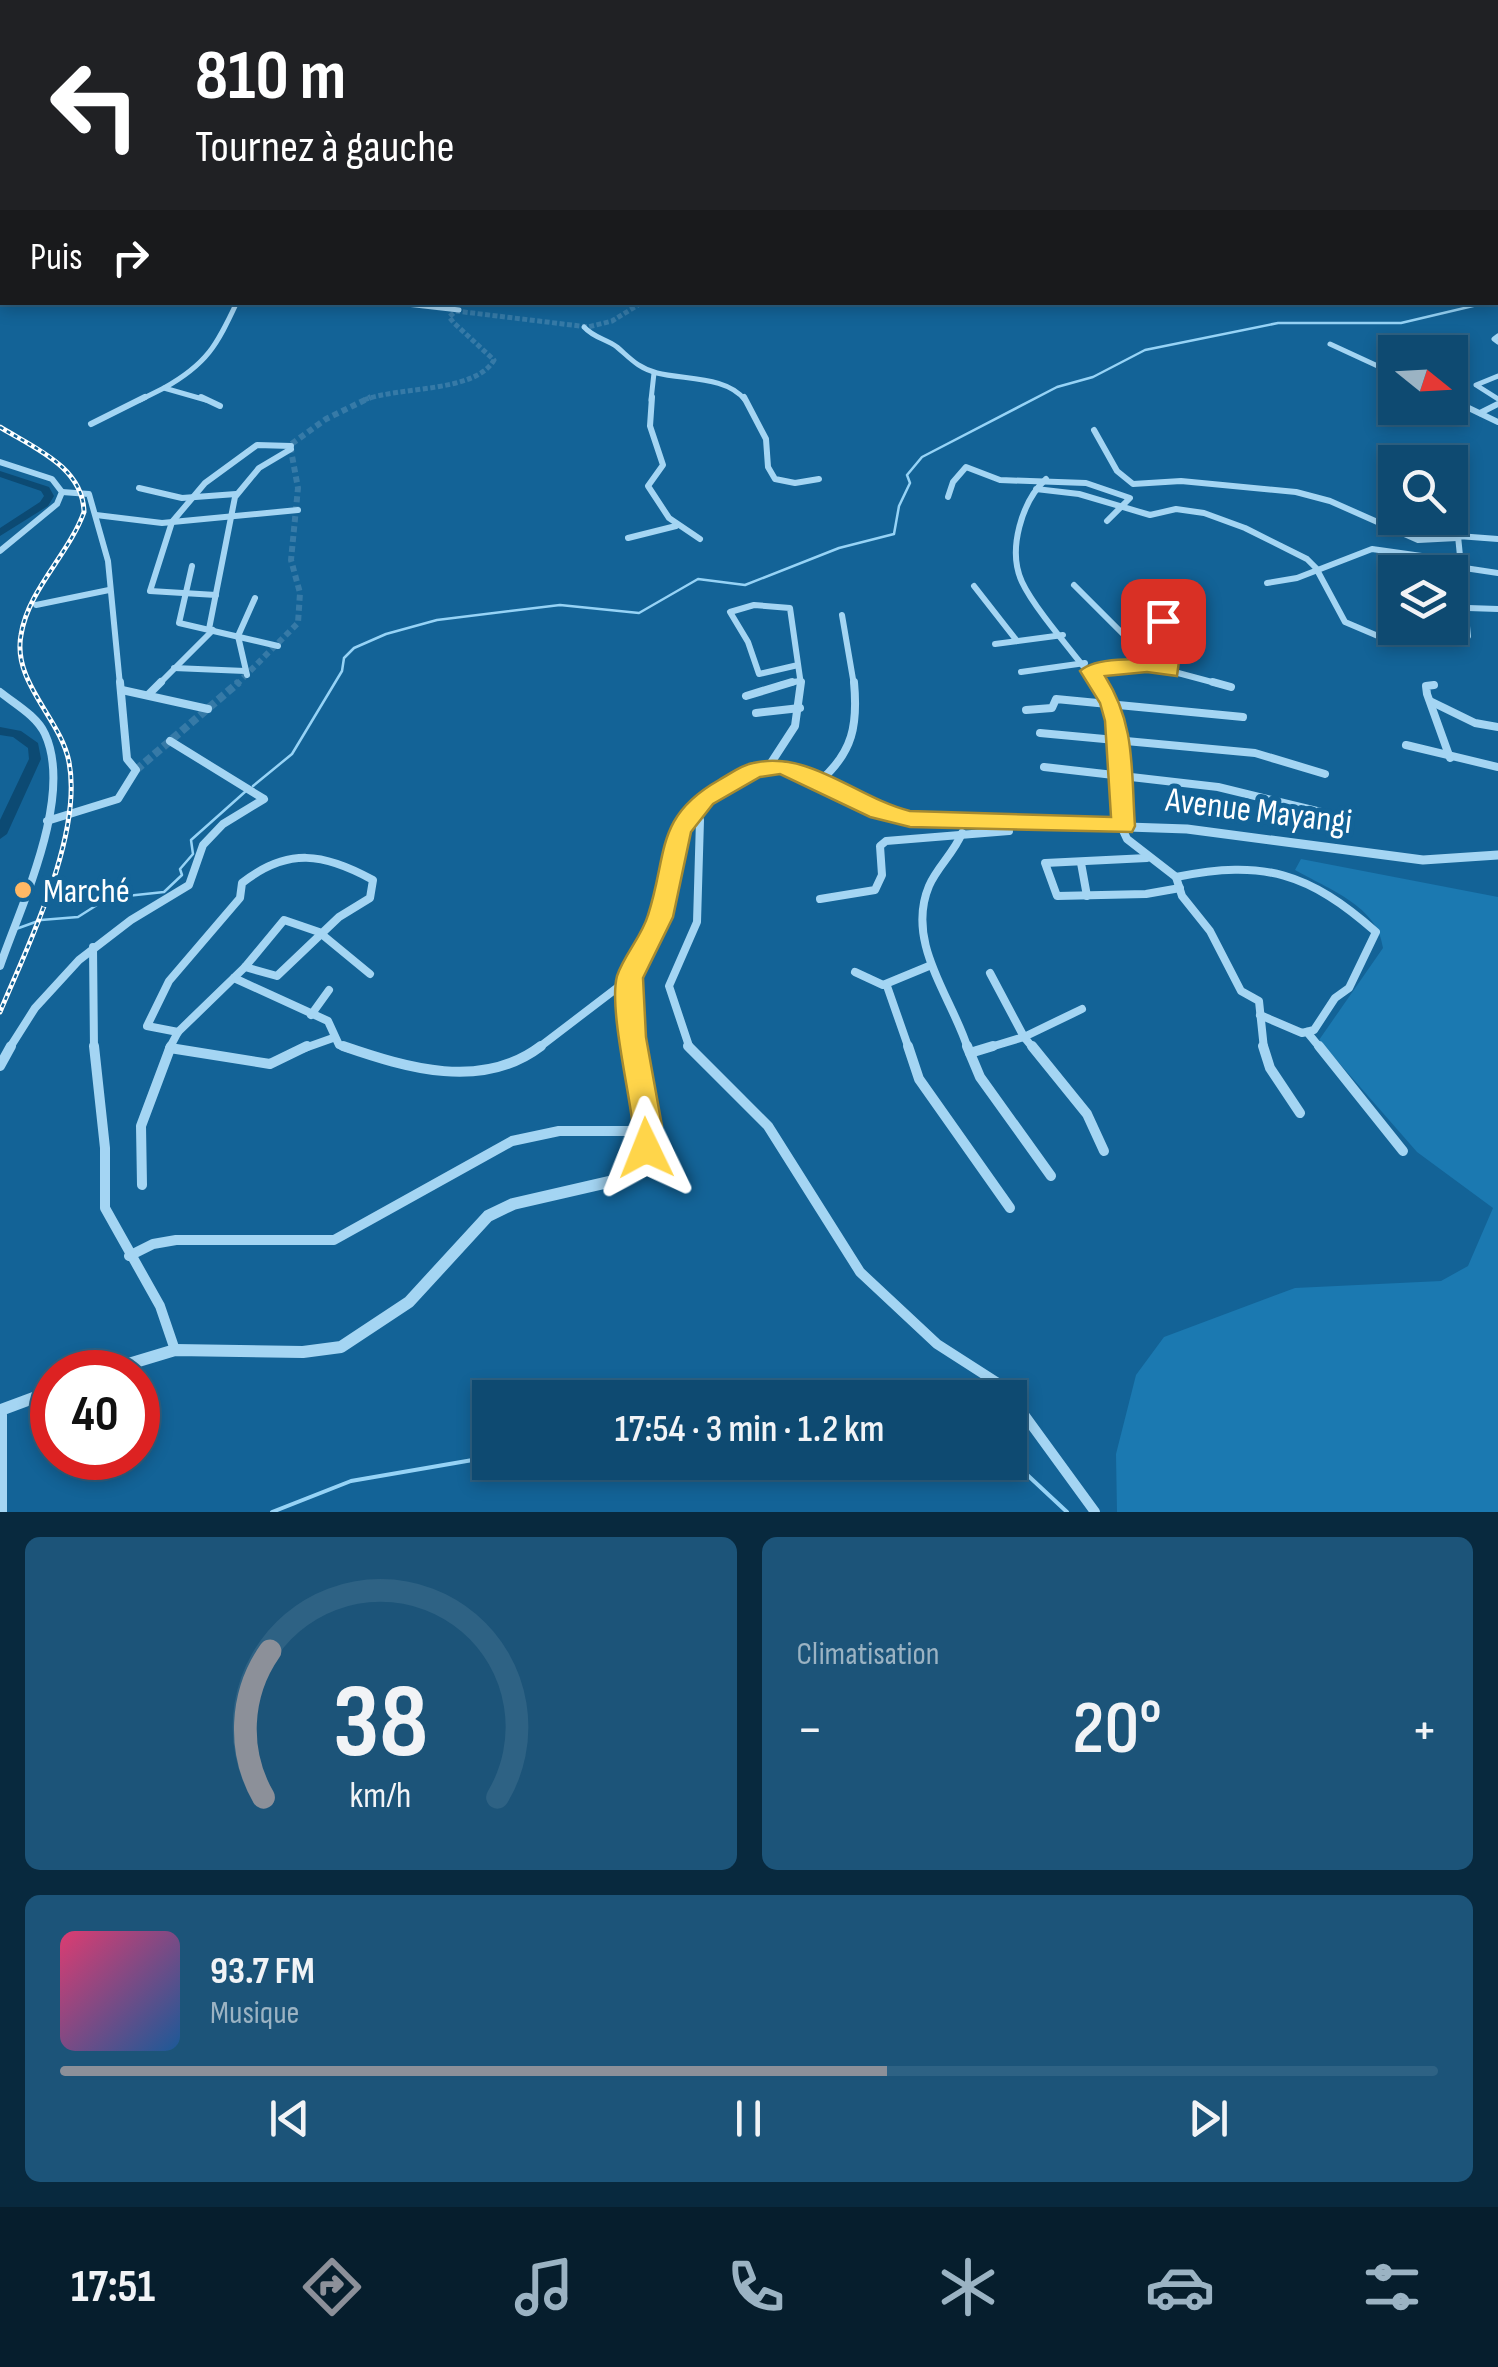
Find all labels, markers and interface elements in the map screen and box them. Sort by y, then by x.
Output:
text: 810 m [195,35,346,119]
icon: left [30,40,160,170]
text: Tournez à gauche [195,120,455,175]
icon: right [103,230,158,285]
text: Puis [30,235,83,280]
north arrow [1378,335,1468,425]
map controls [1378,335,1468,645]
button: search [1378,445,1468,535]
button: layers [1378,555,1468,645]
pin [1121,579,1206,664]
icon: arrive [1136,594,1191,649]
street label: Avenue Mayangi [1162,779,1354,844]
place label: Marché [43,870,130,913]
marker: Marché [12,879,34,901]
position arrow [594,1096,698,1200]
speed limit sign: 40 [30,1350,160,1480]
text: 17:54 · 3 min · 1.2 km [615,1407,884,1452]
text: Climatisation [797,1635,940,1674]
text: 38 [333,1661,429,1786]
text: 20° [1072,1684,1162,1775]
text: − [797,1697,823,1764]
text: + [1411,1697,1438,1764]
text: km/h [350,1775,412,1818]
text: 93.7 FM [210,1949,315,1994]
text: Musique [210,1994,299,2033]
icon: previous [262,2091,317,2146]
icon: pause [721,2091,776,2146]
icon: next [1181,2091,1236,2146]
icon: directions [297,2252,367,2322]
icon: music [509,2252,579,2322]
icon: phone [721,2252,791,2322]
icon: climate [933,2252,1003,2322]
icon: car [1145,2252,1215,2322]
icon: filters [1357,2252,1427,2322]
text: 17:51 [71,2260,155,2315]

